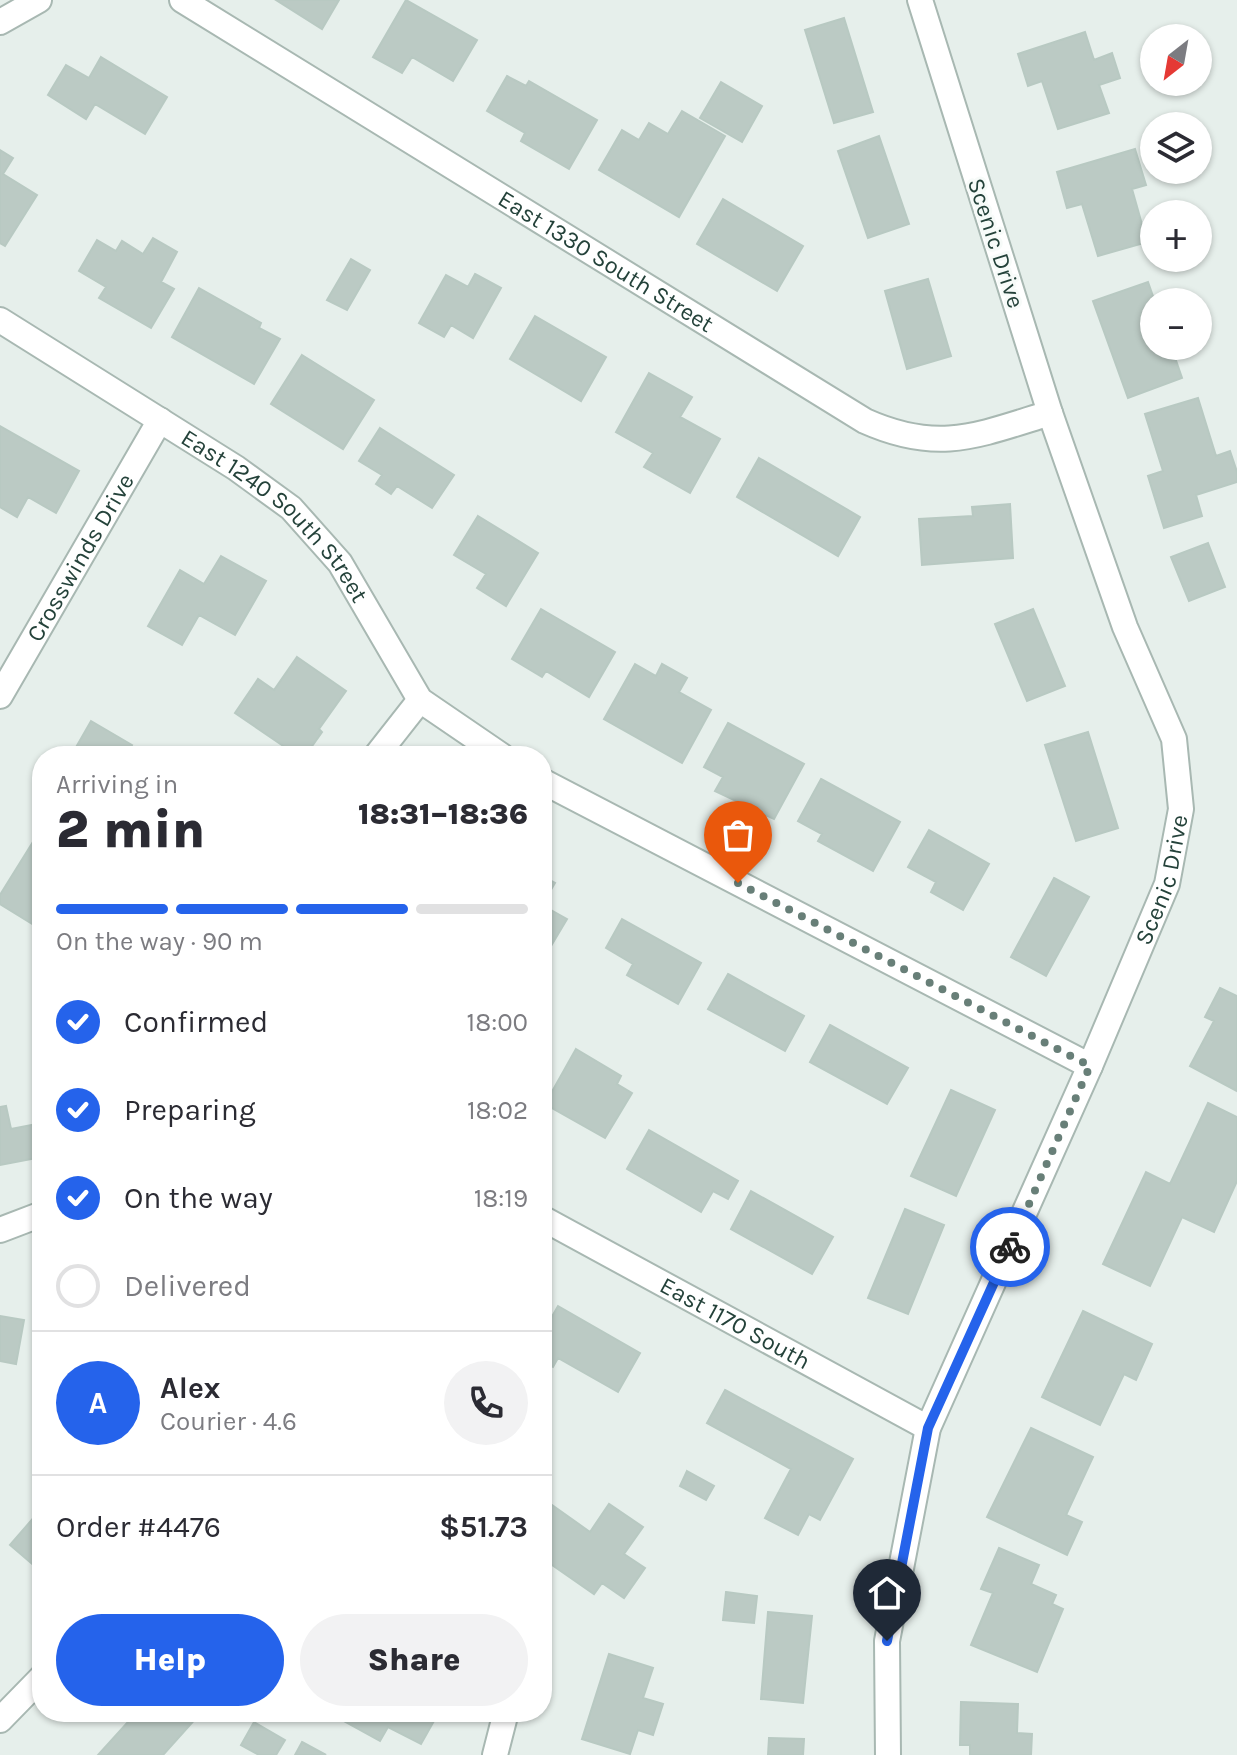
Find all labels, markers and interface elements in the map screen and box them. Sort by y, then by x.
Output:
north arrow [1140,24,1212,96]
map controls [1140,24,1212,360]
button: layers [1140,112,1212,184]
street label: Scenic Drive [962,174,1030,312]
street label: East 1330 South Street [493,184,719,338]
button: + [1140,200,1212,272]
button: − [1140,288,1212,360]
street label: East 1240 South Street [176,423,374,607]
street label: Crosswinds Drive [21,469,140,647]
text: Arriving in [56,769,178,800]
text: 18:31–18:36 [358,796,528,832]
text: 2 min [56,799,205,860]
pin [704,801,772,883]
street label: Scenic Drive [1129,812,1194,949]
icon: bag [716,813,760,857]
text: On the way · 90 m [56,926,263,957]
icon: check [56,1000,100,1044]
text: Confirmed [124,1004,268,1040]
text: 18:00 [467,1007,528,1038]
icon: check [56,1088,100,1132]
text: Preparing [124,1092,256,1128]
text: 18:02 [467,1095,528,1126]
icon: check [56,1176,100,1220]
text: On the way [124,1180,273,1216]
text: 18:19 [474,1183,528,1214]
courier [970,1207,1050,1287]
icon: bike [988,1225,1032,1269]
text: Delivered [124,1268,251,1304]
street label: East 1170 South [655,1271,815,1375]
button: phone [444,1361,528,1445]
text: Alex [160,1370,220,1406]
text: A [89,1385,107,1421]
text: Courier · 4.6 [160,1406,297,1437]
text: Order #4476 [56,1509,221,1545]
text: $51.73 [439,1509,528,1545]
pin [853,1559,921,1641]
icon: home [865,1571,909,1615]
button: Help [56,1614,284,1706]
button: Share [300,1614,528,1706]

